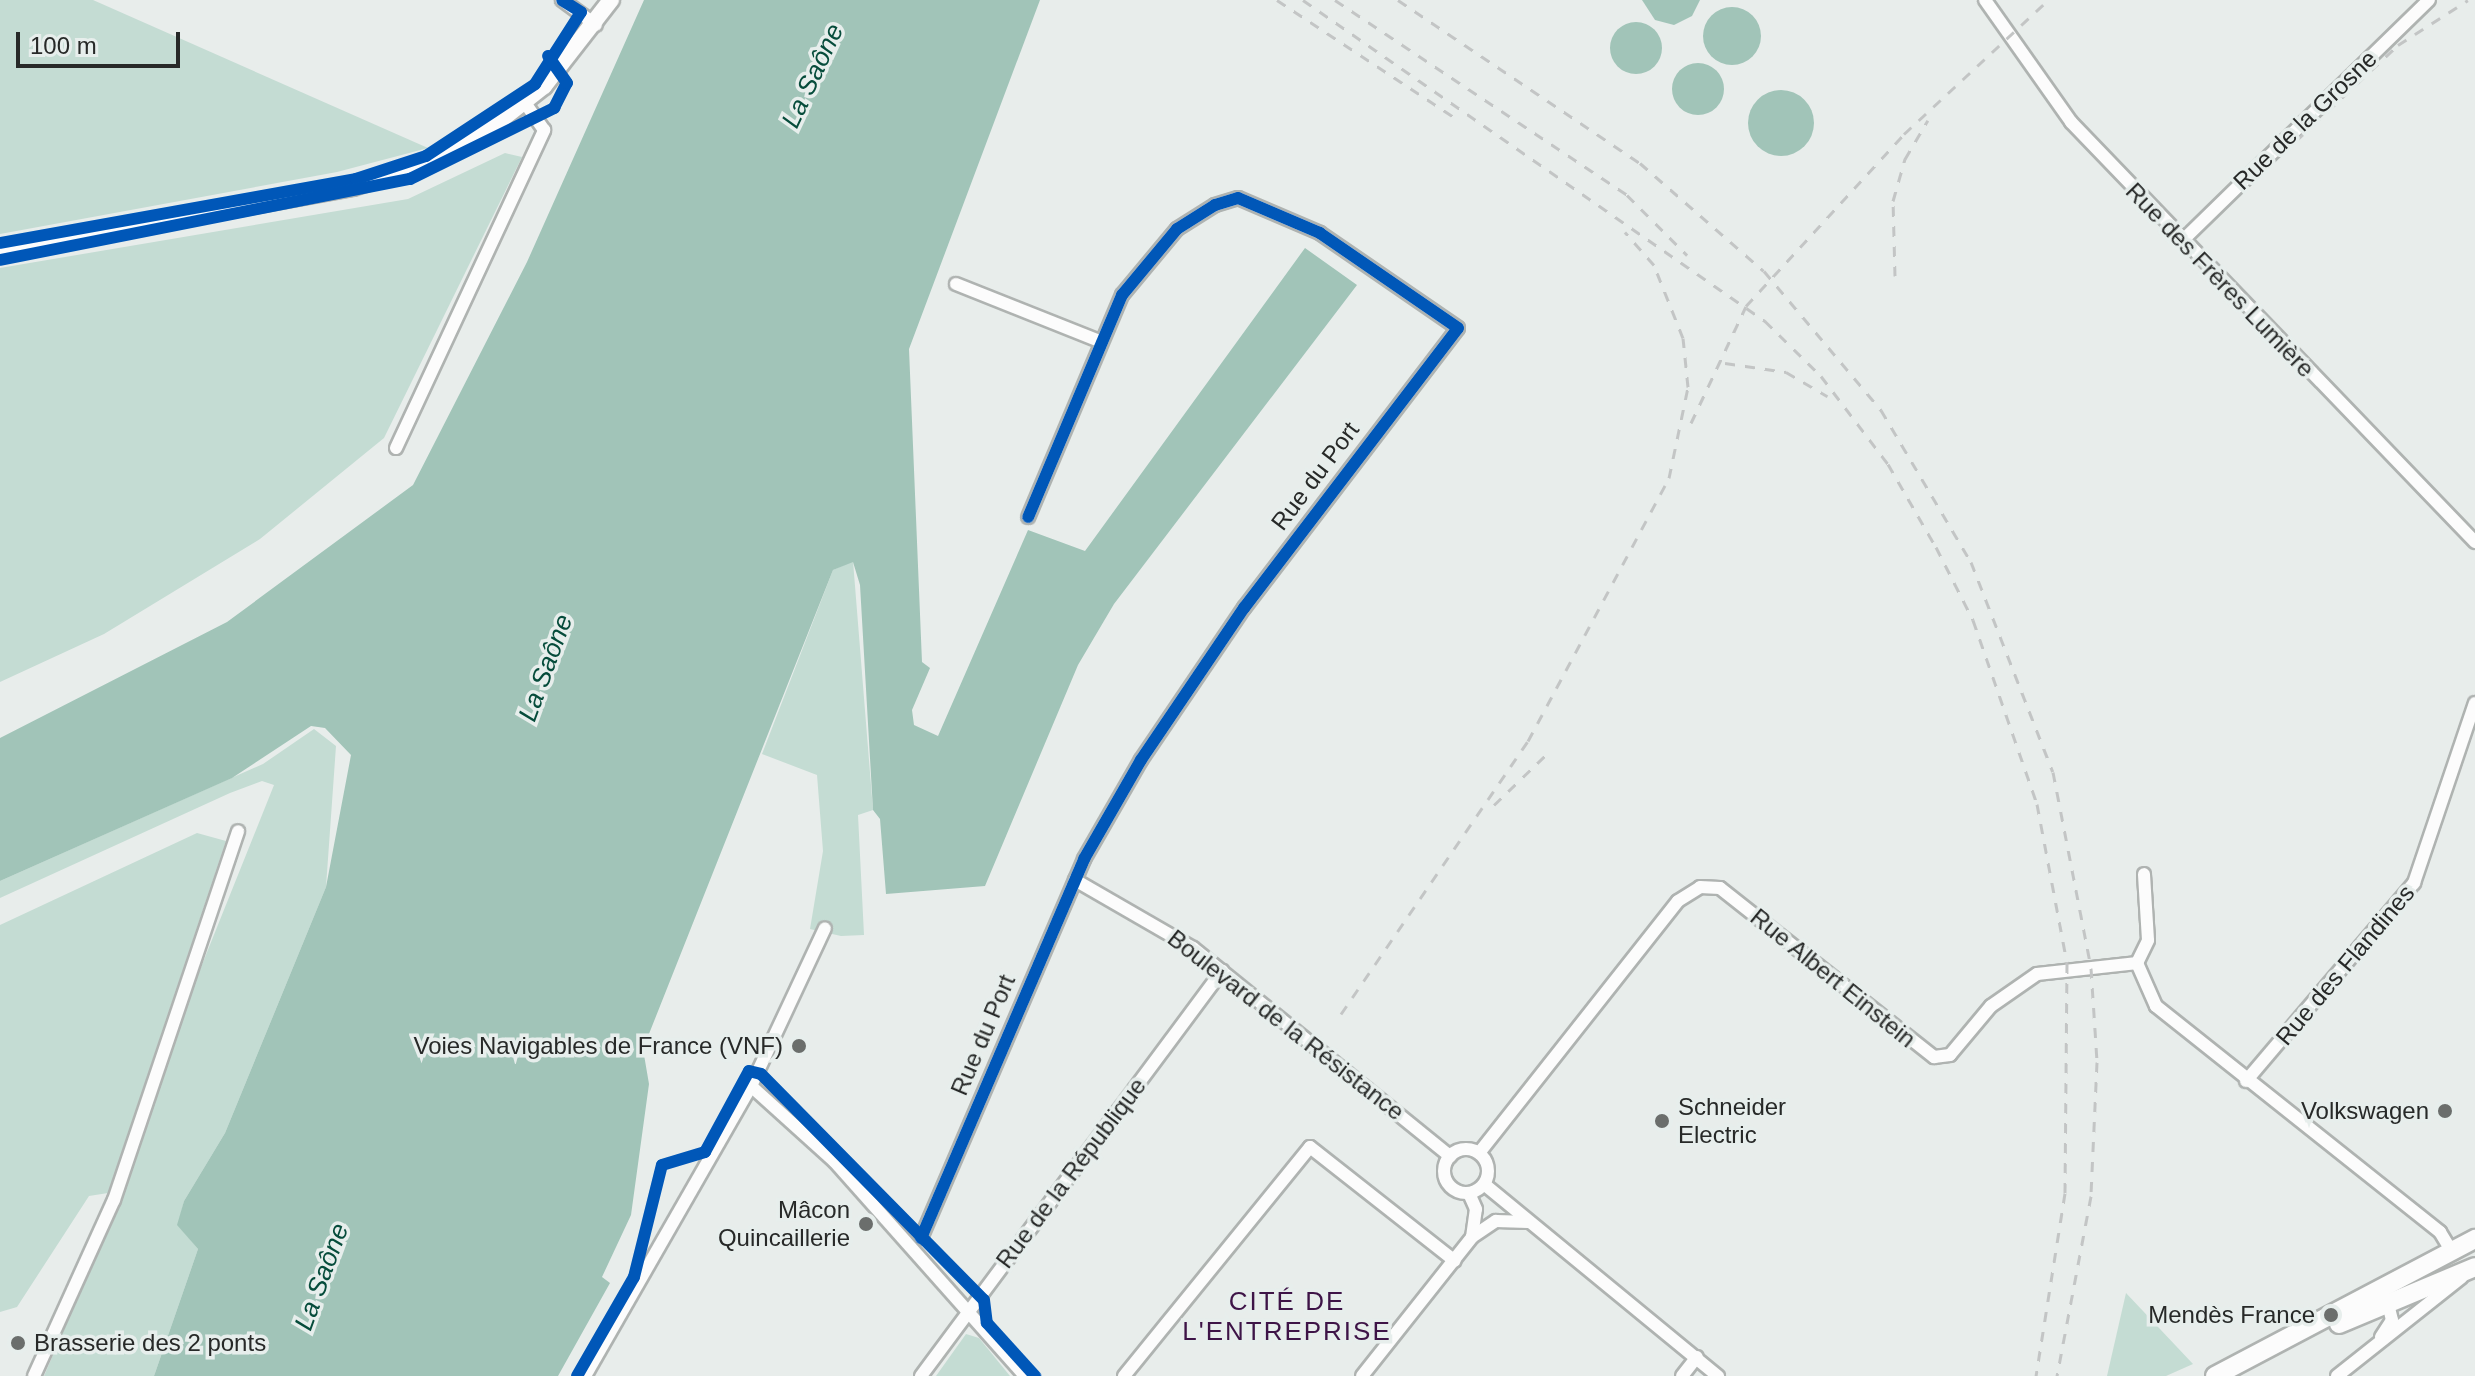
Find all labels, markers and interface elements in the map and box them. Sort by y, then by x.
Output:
scale bar [20,16,184,66]
water label: La Saône [775,19,851,133]
text: 100 m [30,32,97,59]
street label: Rue de la Grosne [2227,44,2383,196]
street label: Rue des Frères Lumière [2120,177,2320,383]
street label: Rue du Port [1265,416,1365,536]
water label: La Saône [512,610,580,726]
street label: Rue des Flandines [2270,879,2420,1051]
street label: Rue Albert Einstein [1744,902,1922,1054]
street label: Boulevard de la Résistance [1162,924,1410,1126]
street label: Rue du Port [945,970,1021,1100]
place label: Voies Navigables de France (VNF) [414,1032,783,1060]
marker: Voies Navigables de France (VNF) [790,1037,808,1055]
street label: Rue de la République [990,1072,1152,1274]
place label: Schneider Electric [1678,1093,1786,1149]
place label: Volkswagen [2301,1097,2429,1125]
marker: Volkswagen [2436,1102,2454,1120]
marker: Schneider Electric [1653,1112,1671,1130]
place label: Mâcon Quincaillerie [718,1196,850,1252]
marker: Mâcon Quincaillerie [857,1215,875,1233]
water label: La Saône [288,1219,356,1335]
district label: CITÉ DE L'ENTREPRISE [1182,1286,1392,1348]
place label: Mendès France [2148,1301,2315,1329]
marker: Mendès France [2322,1306,2340,1324]
place label: Brasserie des 2 ponts [34,1329,266,1357]
marker: Brasserie des 2 ponts [9,1334,27,1352]

